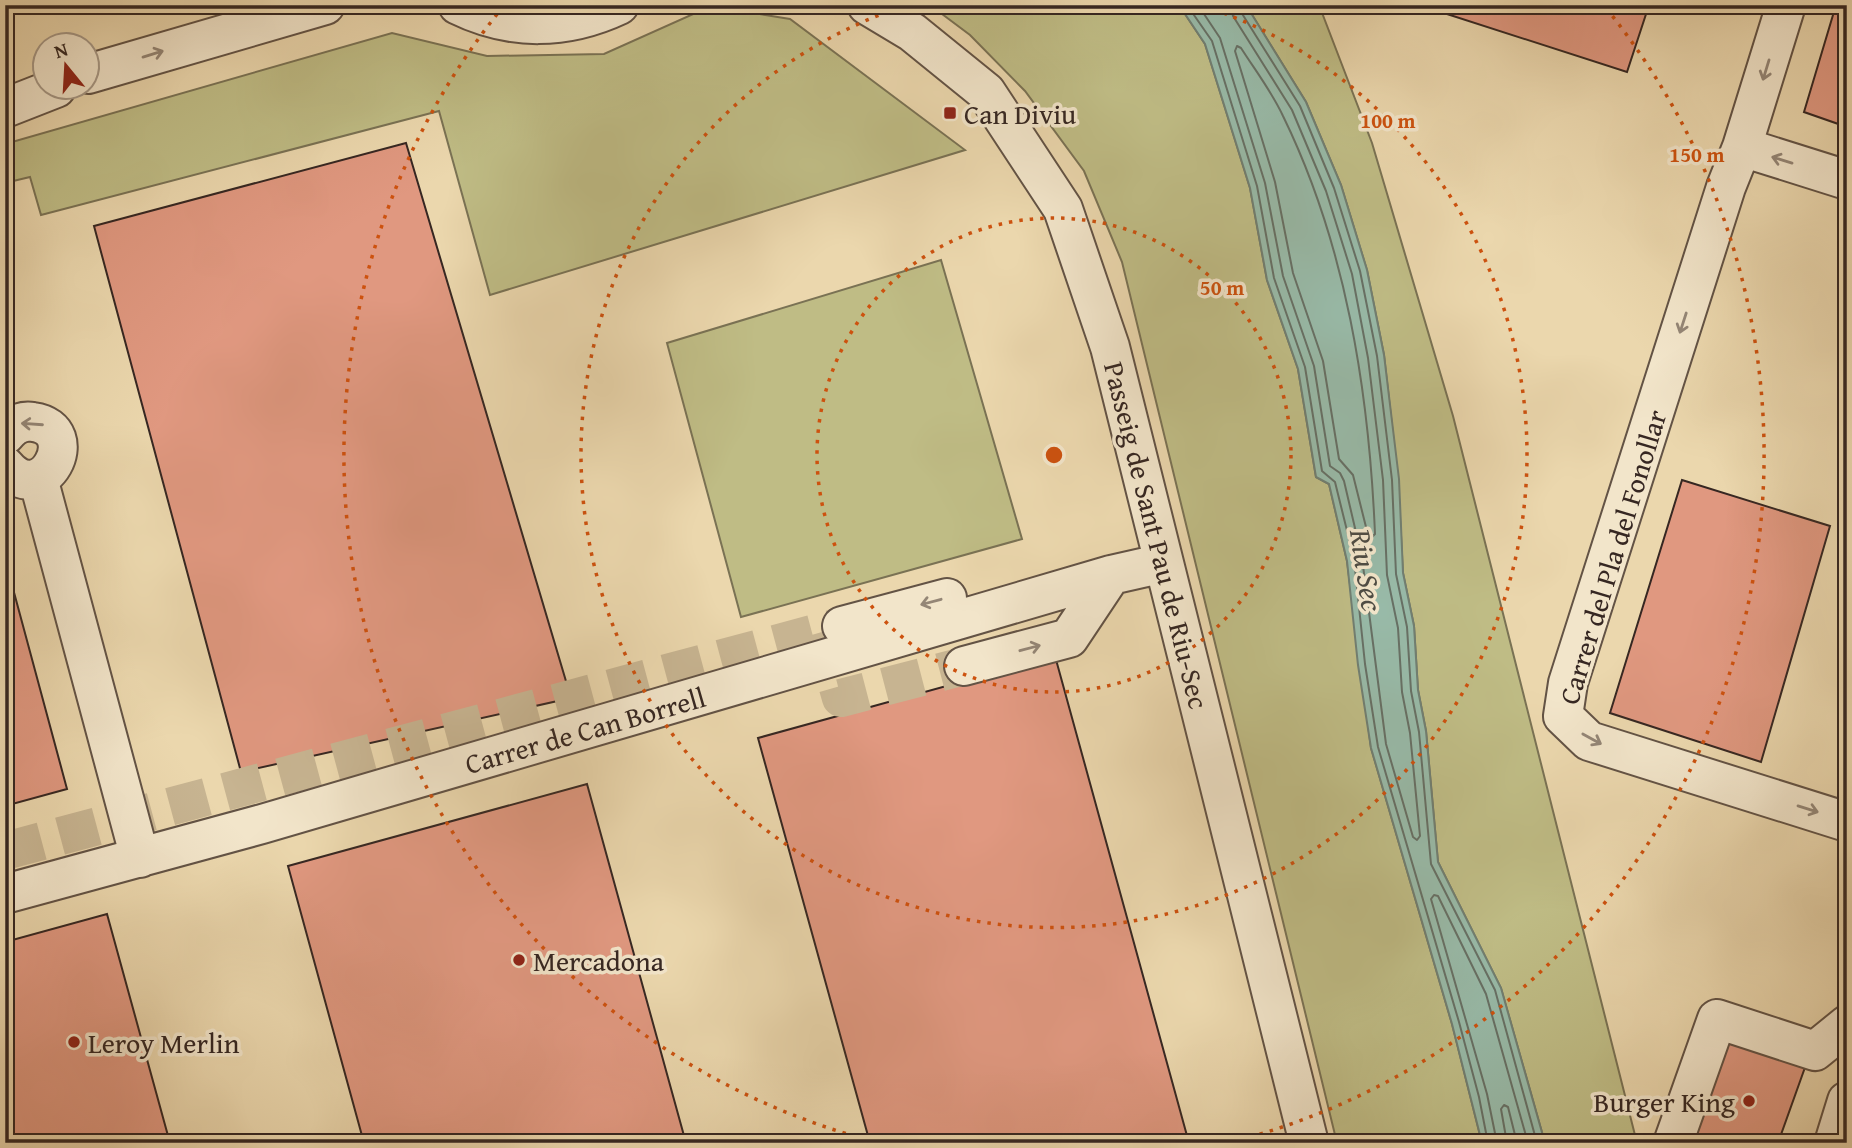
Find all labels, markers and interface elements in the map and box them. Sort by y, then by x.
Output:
north arrow [32,32,102,102]
text: N [50,34,71,65]
one-way arrow [141,47,163,60]
one-way arrow [1758,59,1771,81]
place label: Can Diviu [964,93,1076,134]
marker: Can Diviu [942,105,958,121]
text: 100 m [1360,105,1416,136]
text: 150 m [1669,139,1725,170]
one-way arrow [1771,152,1793,165]
text: 50 m [1200,272,1244,303]
one-way arrow [1675,312,1688,334]
street label: Passeig de Sant Pau de Riu-Sec [1094,357,1220,713]
street label: Carrer del Pla del Fonollar [1548,404,1676,709]
one-way arrow [21,417,43,430]
centre of rings [1042,443,1066,467]
water label: Riu Sec [1339,525,1395,615]
one-way arrow [920,597,942,610]
one-way arrow [1018,641,1041,654]
street label: Carrer de Can Borrell [460,676,710,784]
one-way arrow [1582,732,1602,746]
one-way arrow [1796,804,1818,817]
place label: Mercadona [533,940,665,981]
marker: Mercadona [511,952,527,968]
place label: Leroy Merlin [88,1022,240,1063]
marker: Leroy Merlin [66,1034,82,1050]
place label: Burger King [1594,1081,1735,1122]
marker: Burger King [1741,1093,1757,1109]

